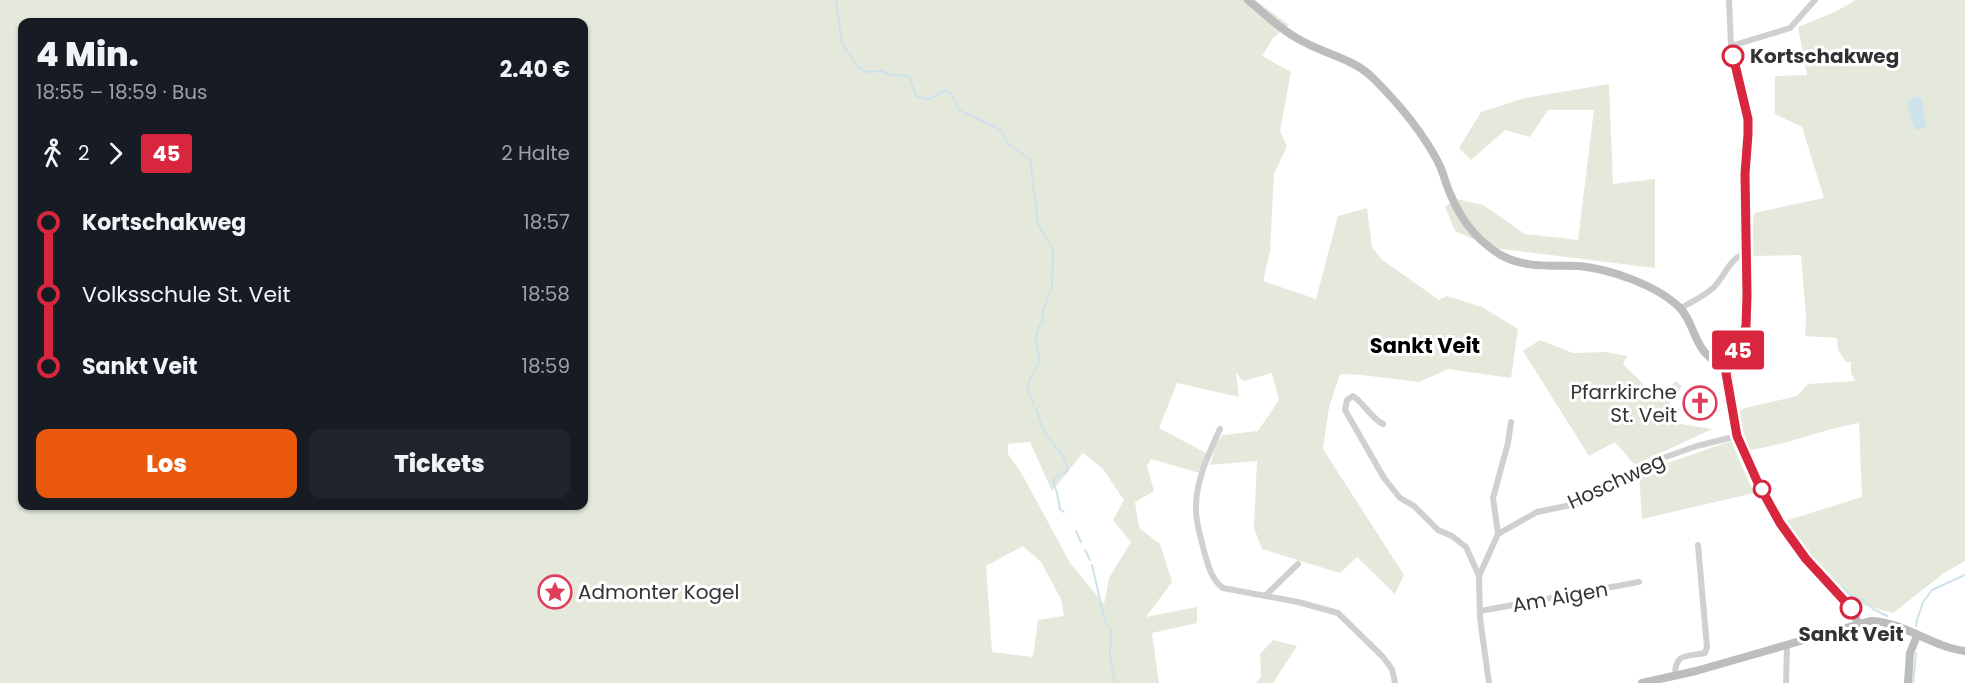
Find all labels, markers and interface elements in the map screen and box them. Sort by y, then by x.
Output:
text: 4 Min. [36,31,139,78]
place label: Kortschakweg [1750,42,1899,70]
marker: Kortschakweg [1722,45,1744,67]
text: 2.40 € [500,54,570,85]
text: 18:55 – 18:59 · Bus [36,78,207,106]
icon: walk [36,137,69,170]
icon: forward [99,137,132,170]
text: 2 [78,139,90,167]
text: 45 [153,139,180,168]
text: 2 Halte [501,139,570,167]
text: Kortschakweg [82,207,246,238]
text: 18:57 [523,208,570,236]
text: Volksschule St. Veit [82,279,290,310]
text: 18:58 [522,280,570,308]
line badge: 45 [1711,330,1765,370]
district label: Sankt Veit [1370,331,1480,360]
text: 45 [1724,336,1752,365]
text: Sankt Veit [82,351,198,382]
text: 18:59 [522,352,570,380]
place label: Pfarrkirche St. Veit [1570,378,1677,429]
church icon: Pfarrkirche St. Veit [1682,385,1718,421]
button: Los [36,429,297,498]
button: Tickets [309,429,570,498]
street label: Hoschweg [1563,446,1669,516]
unlabelled marker [1753,480,1771,498]
place icon: Admonter Kogel [537,574,573,610]
street label: Am Aigen [1510,575,1610,619]
place label: Admonter Kogel [578,578,739,606]
marker: Sankt Veit [1840,597,1862,619]
place label: Sankt Veit [1798,620,1904,648]

